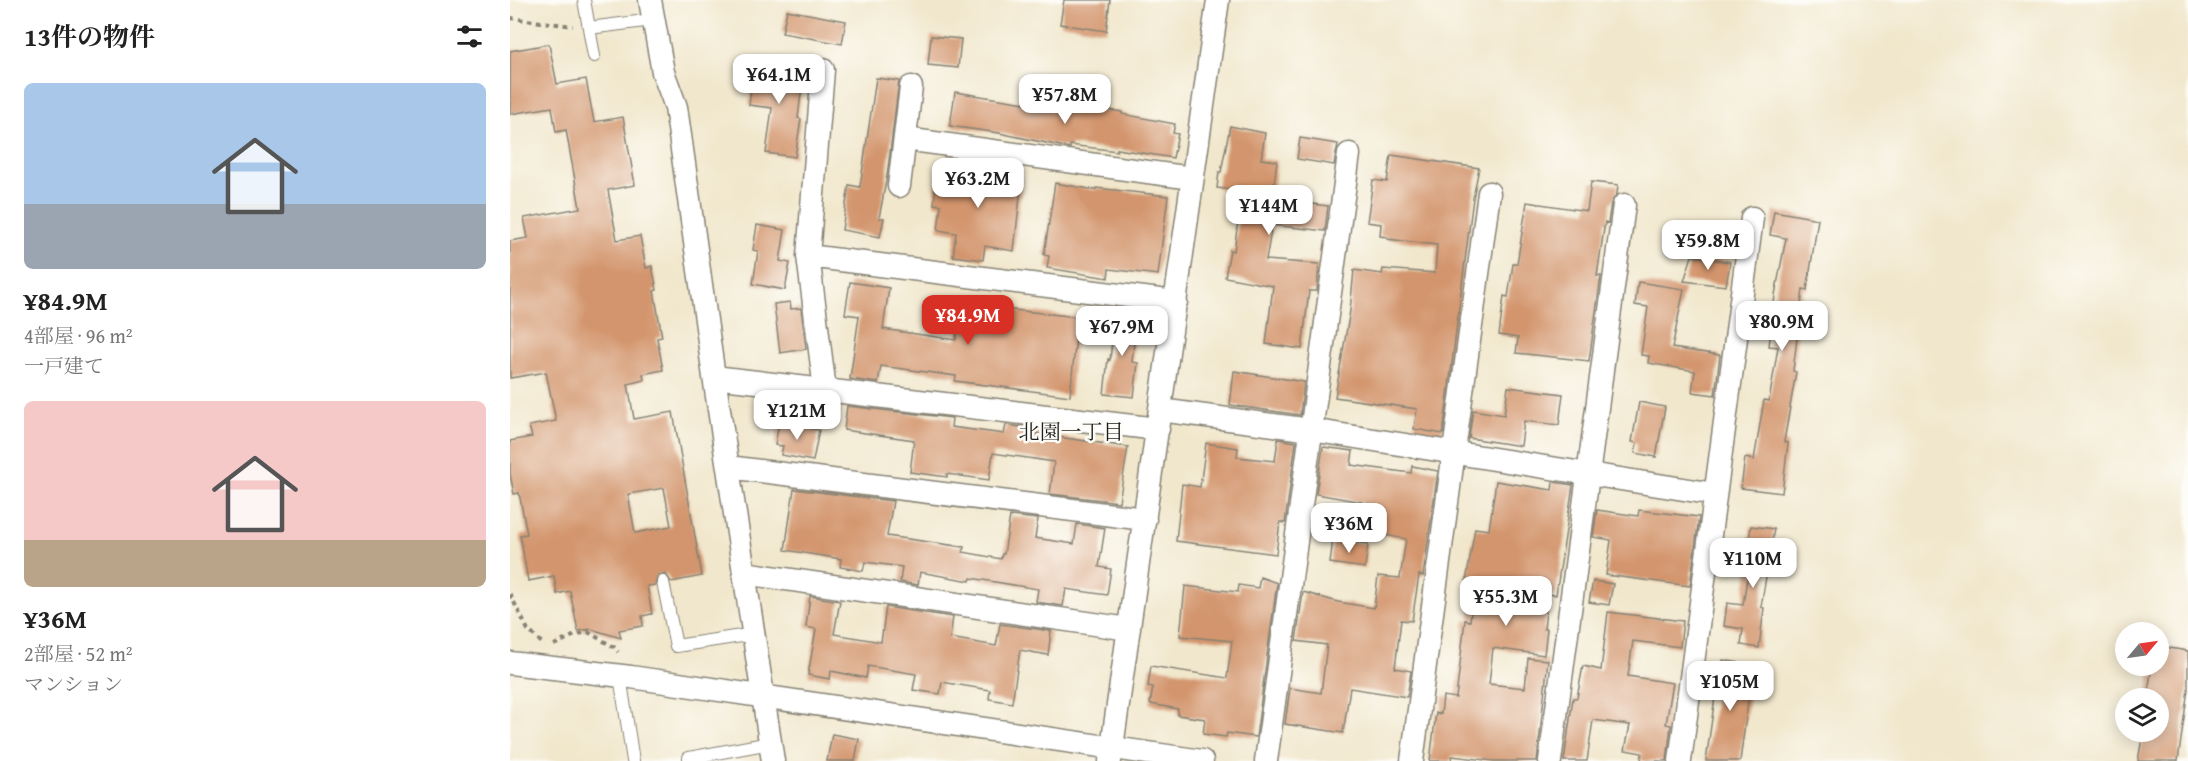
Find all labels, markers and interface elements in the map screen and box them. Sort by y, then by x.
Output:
text: 13件の物件 [24,17,155,56]
icon: filters [453,20,486,53]
pin: ¥64.1M [730,54,828,105]
text: ¥64.1M [747,59,811,88]
pin: ¥57.8M [1016,74,1114,125]
text: ¥57.8M [1033,79,1097,108]
icon: home [201,122,309,230]
pin: ¥63.2M [929,158,1027,209]
text: ¥63.2M [946,163,1010,192]
pin: ¥144M [1227,185,1311,236]
text: ¥144M [1240,190,1298,219]
pin: ¥59.8M [1659,220,1757,271]
text: ¥59.8M [1676,225,1740,254]
text: ¥84.9M [24,281,108,320]
pin: ¥84.9M [919,295,1017,346]
text: ¥84.9M [936,300,1000,329]
pin: ¥80.9M [1733,301,1831,352]
pin: ¥67.9M [1073,306,1171,357]
text: ¥80.9M [1750,306,1814,335]
text: ¥67.9M [1090,311,1154,340]
text: 4部屋 · 96 m² [24,321,133,350]
text: 一戸建て [24,351,104,380]
pin: ¥121M [755,390,839,441]
text: ¥121M [768,395,826,424]
district label: 北園一丁目 [1019,416,1124,447]
icon: home [201,440,309,548]
pin: ¥36M [1313,503,1385,554]
text: ¥36M [1325,508,1373,537]
pin: ¥110M [1711,538,1795,589]
text: ¥110M [1724,543,1782,572]
pin: ¥55.3M [1457,576,1555,627]
text: ¥55.3M [1474,581,1538,610]
text: ¥36M [24,599,87,638]
north arrow [2115,622,2169,676]
map controls [2115,622,2169,742]
text: 2部屋 · 52 m² [24,639,133,668]
pin: ¥105M [1688,661,1772,712]
text: ¥105M [1701,666,1759,695]
text: マンション [24,669,123,698]
button: layers [2115,688,2169,742]

